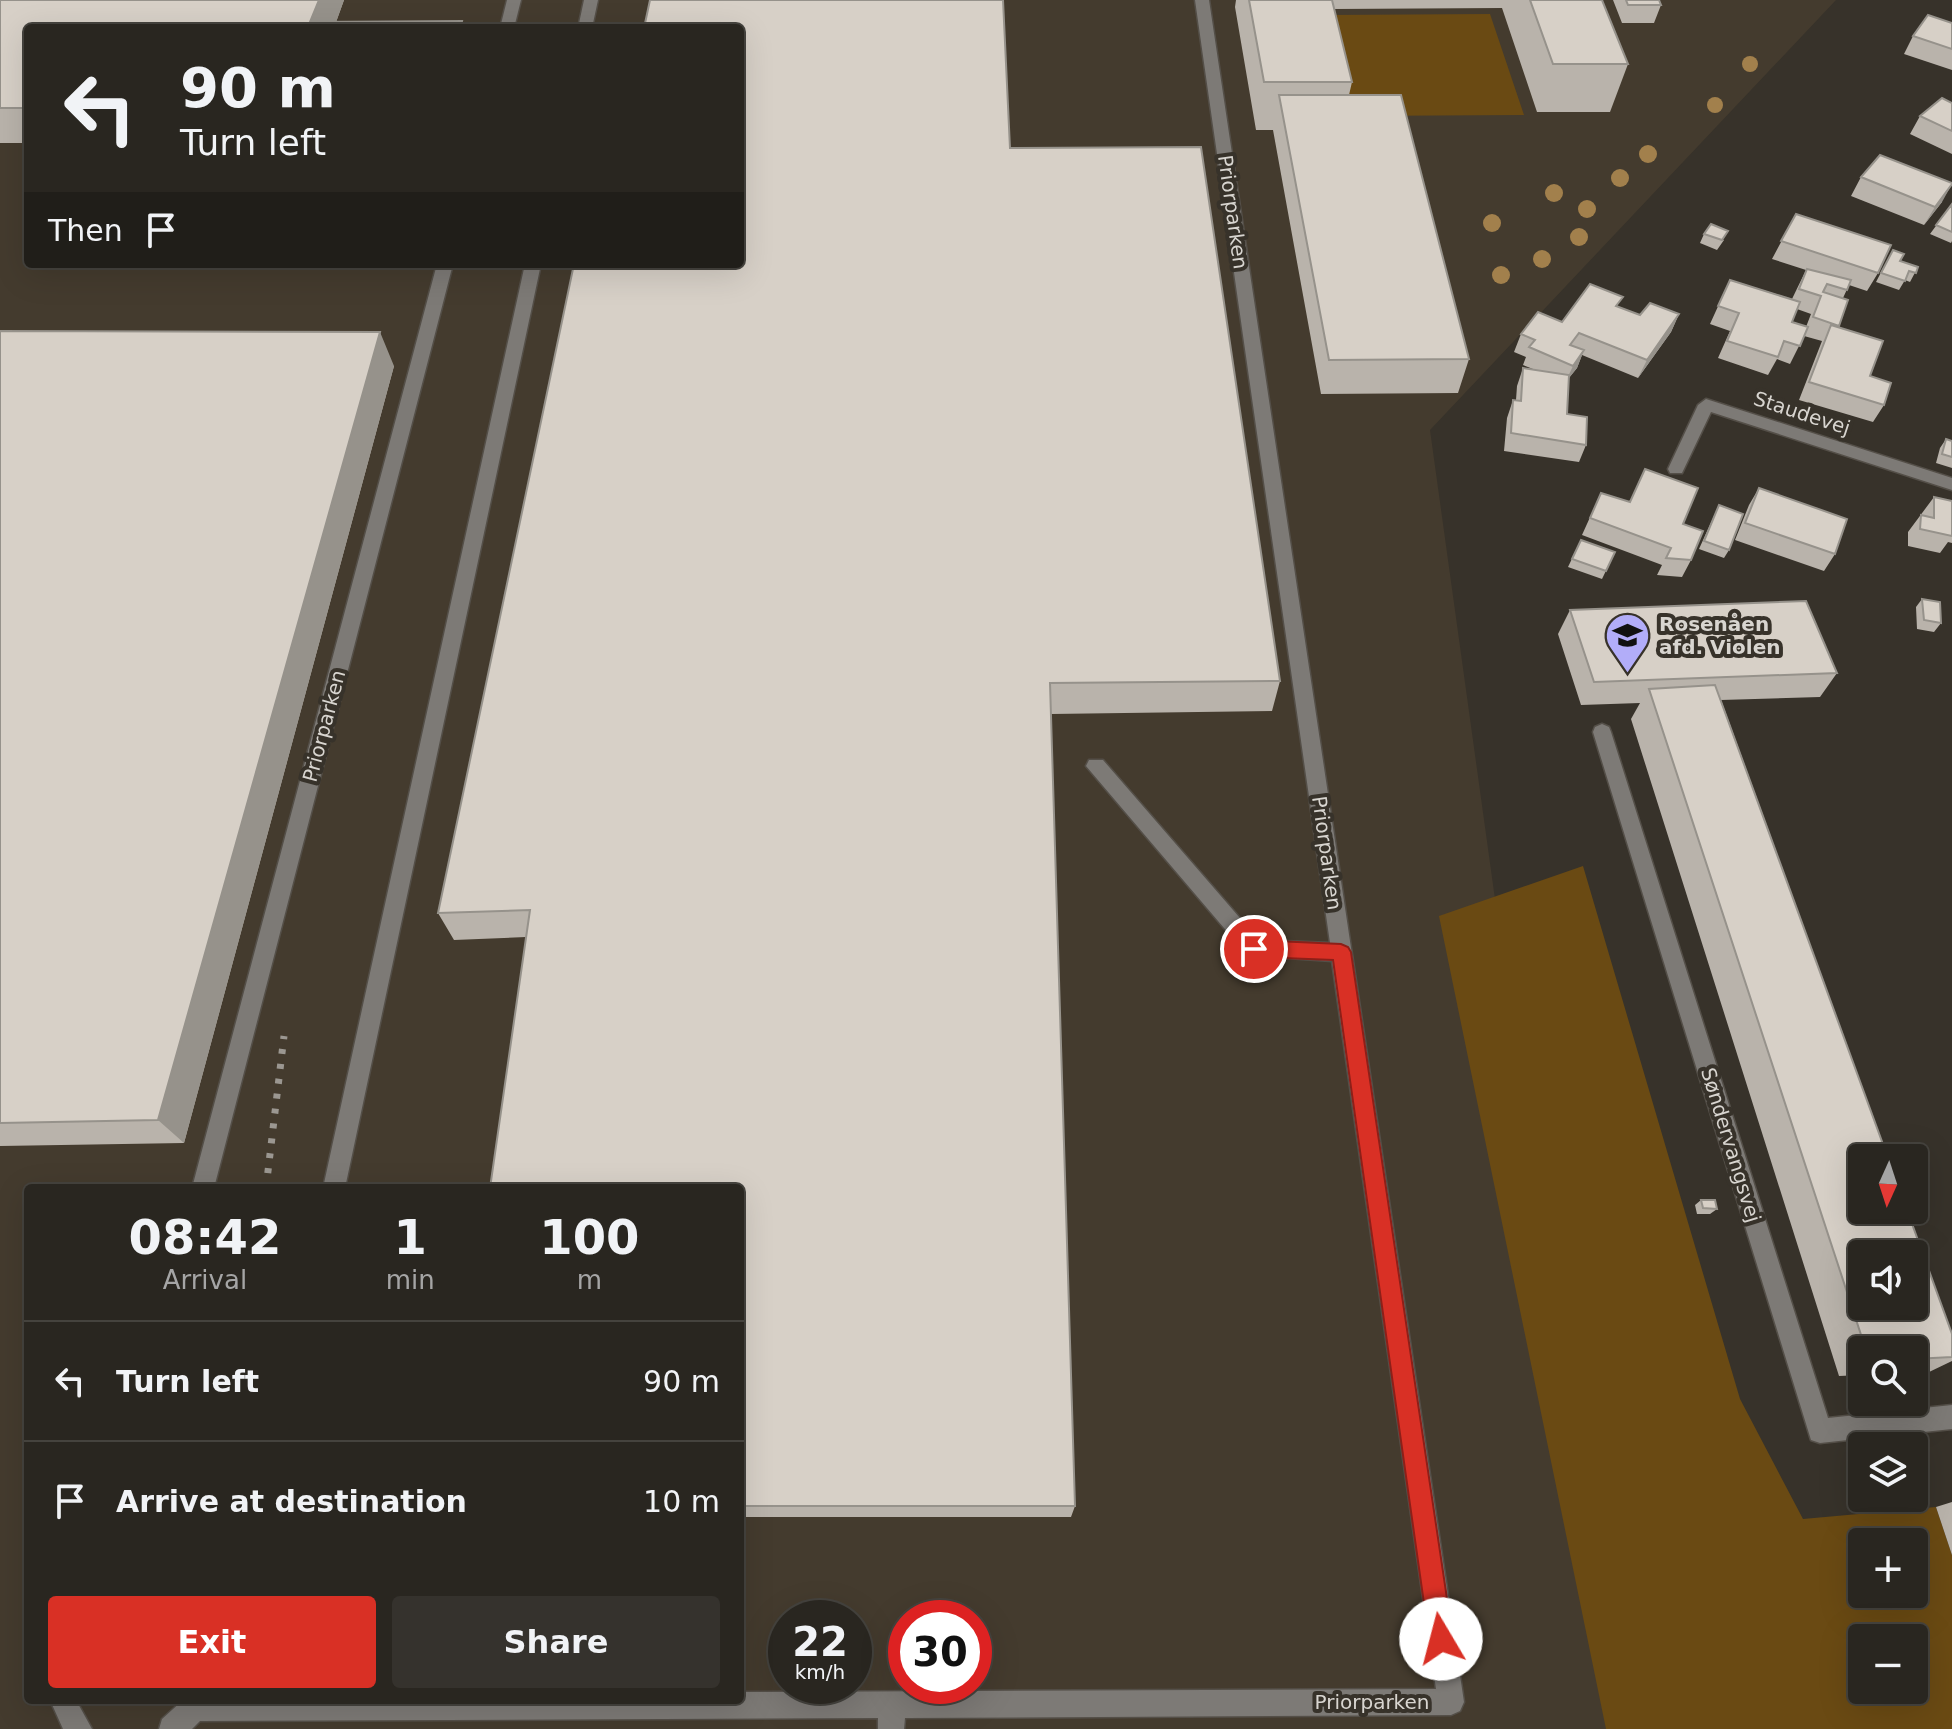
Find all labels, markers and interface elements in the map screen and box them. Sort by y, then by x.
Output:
text: 90 m [180,55,336,120]
icon: left [48,56,152,160]
text: Turn left [180,122,326,163]
street label: Priorparken [1213,153,1253,271]
icon: arrive [139,208,183,252]
text: Then [48,213,123,248]
street label: Staudevej [1751,386,1853,440]
school or university icon: Rosenåen afd. Violen [1604,611,1652,674]
place label: Rosenåen afd. Violen [1659,612,1780,659]
street label: Priorparken [298,667,350,785]
street label: Priorparken [1307,794,1347,912]
pin [1220,915,1288,983]
icon: arrive [1232,927,1276,971]
street label: Søndervangsvej [1696,1065,1766,1225]
north arrow [1848,1144,1928,1224]
map controls [1848,1144,1928,1704]
text: 08:42 [128,1209,281,1265]
text: 1 [394,1209,427,1265]
text: 100 [539,1209,639,1265]
button: sound [1848,1240,1928,1320]
text: Arrival [163,1265,247,1295]
text: min [386,1265,435,1295]
text: m [577,1265,602,1295]
button: search [1848,1336,1928,1416]
icon: left [48,1359,92,1403]
text: Turn left [116,1364,259,1399]
text: 90 m [643,1364,720,1399]
button: layers [1848,1432,1928,1512]
icon: arrive [48,1479,92,1523]
text: Arrive at destination [116,1484,467,1519]
text: 10 m [643,1484,720,1519]
button: + [1848,1528,1928,1608]
button: Exit [48,1596,376,1688]
button: Share [392,1596,720,1688]
position arrow [1399,1597,1483,1681]
speed limit sign: 30 [888,1600,992,1704]
text: 22 [792,1619,848,1665]
button: − [1848,1624,1928,1704]
text: km/h [795,1660,845,1684]
street label: Priorparken [1315,1690,1429,1714]

